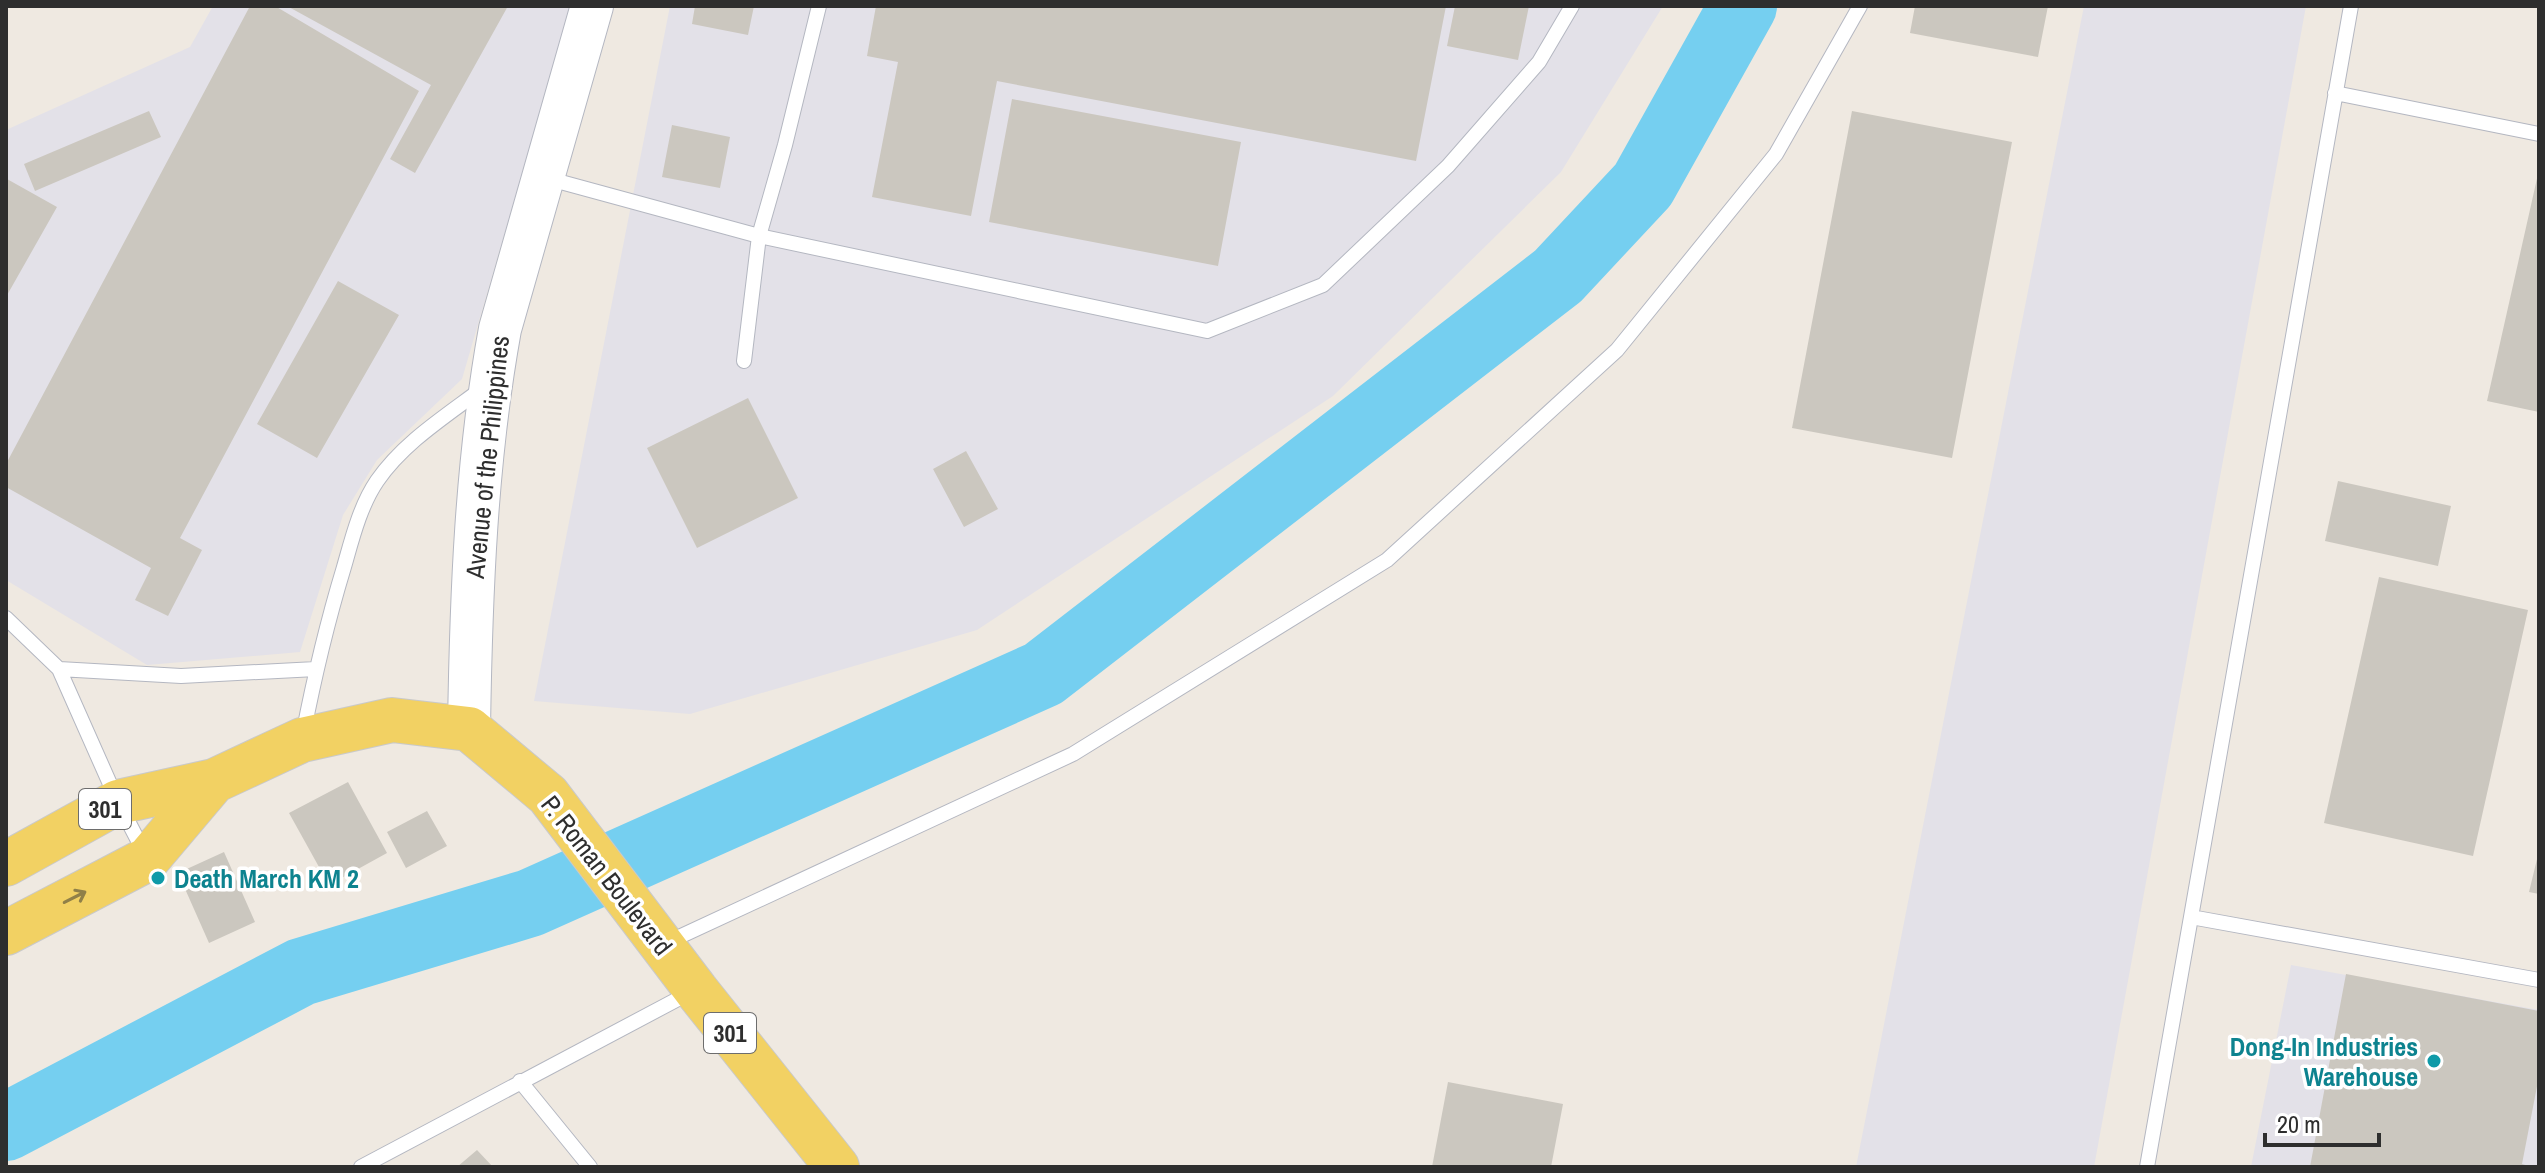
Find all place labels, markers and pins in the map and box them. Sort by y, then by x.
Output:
place label: Death March KM 2 [174,861,359,896]
marker: Death March KM 2 [149,869,167,887]
place label: Dong-In Industries Warehouse [2230,1029,2418,1094]
marker: Dong-In Industries Warehouse [2425,1052,2443,1070]

